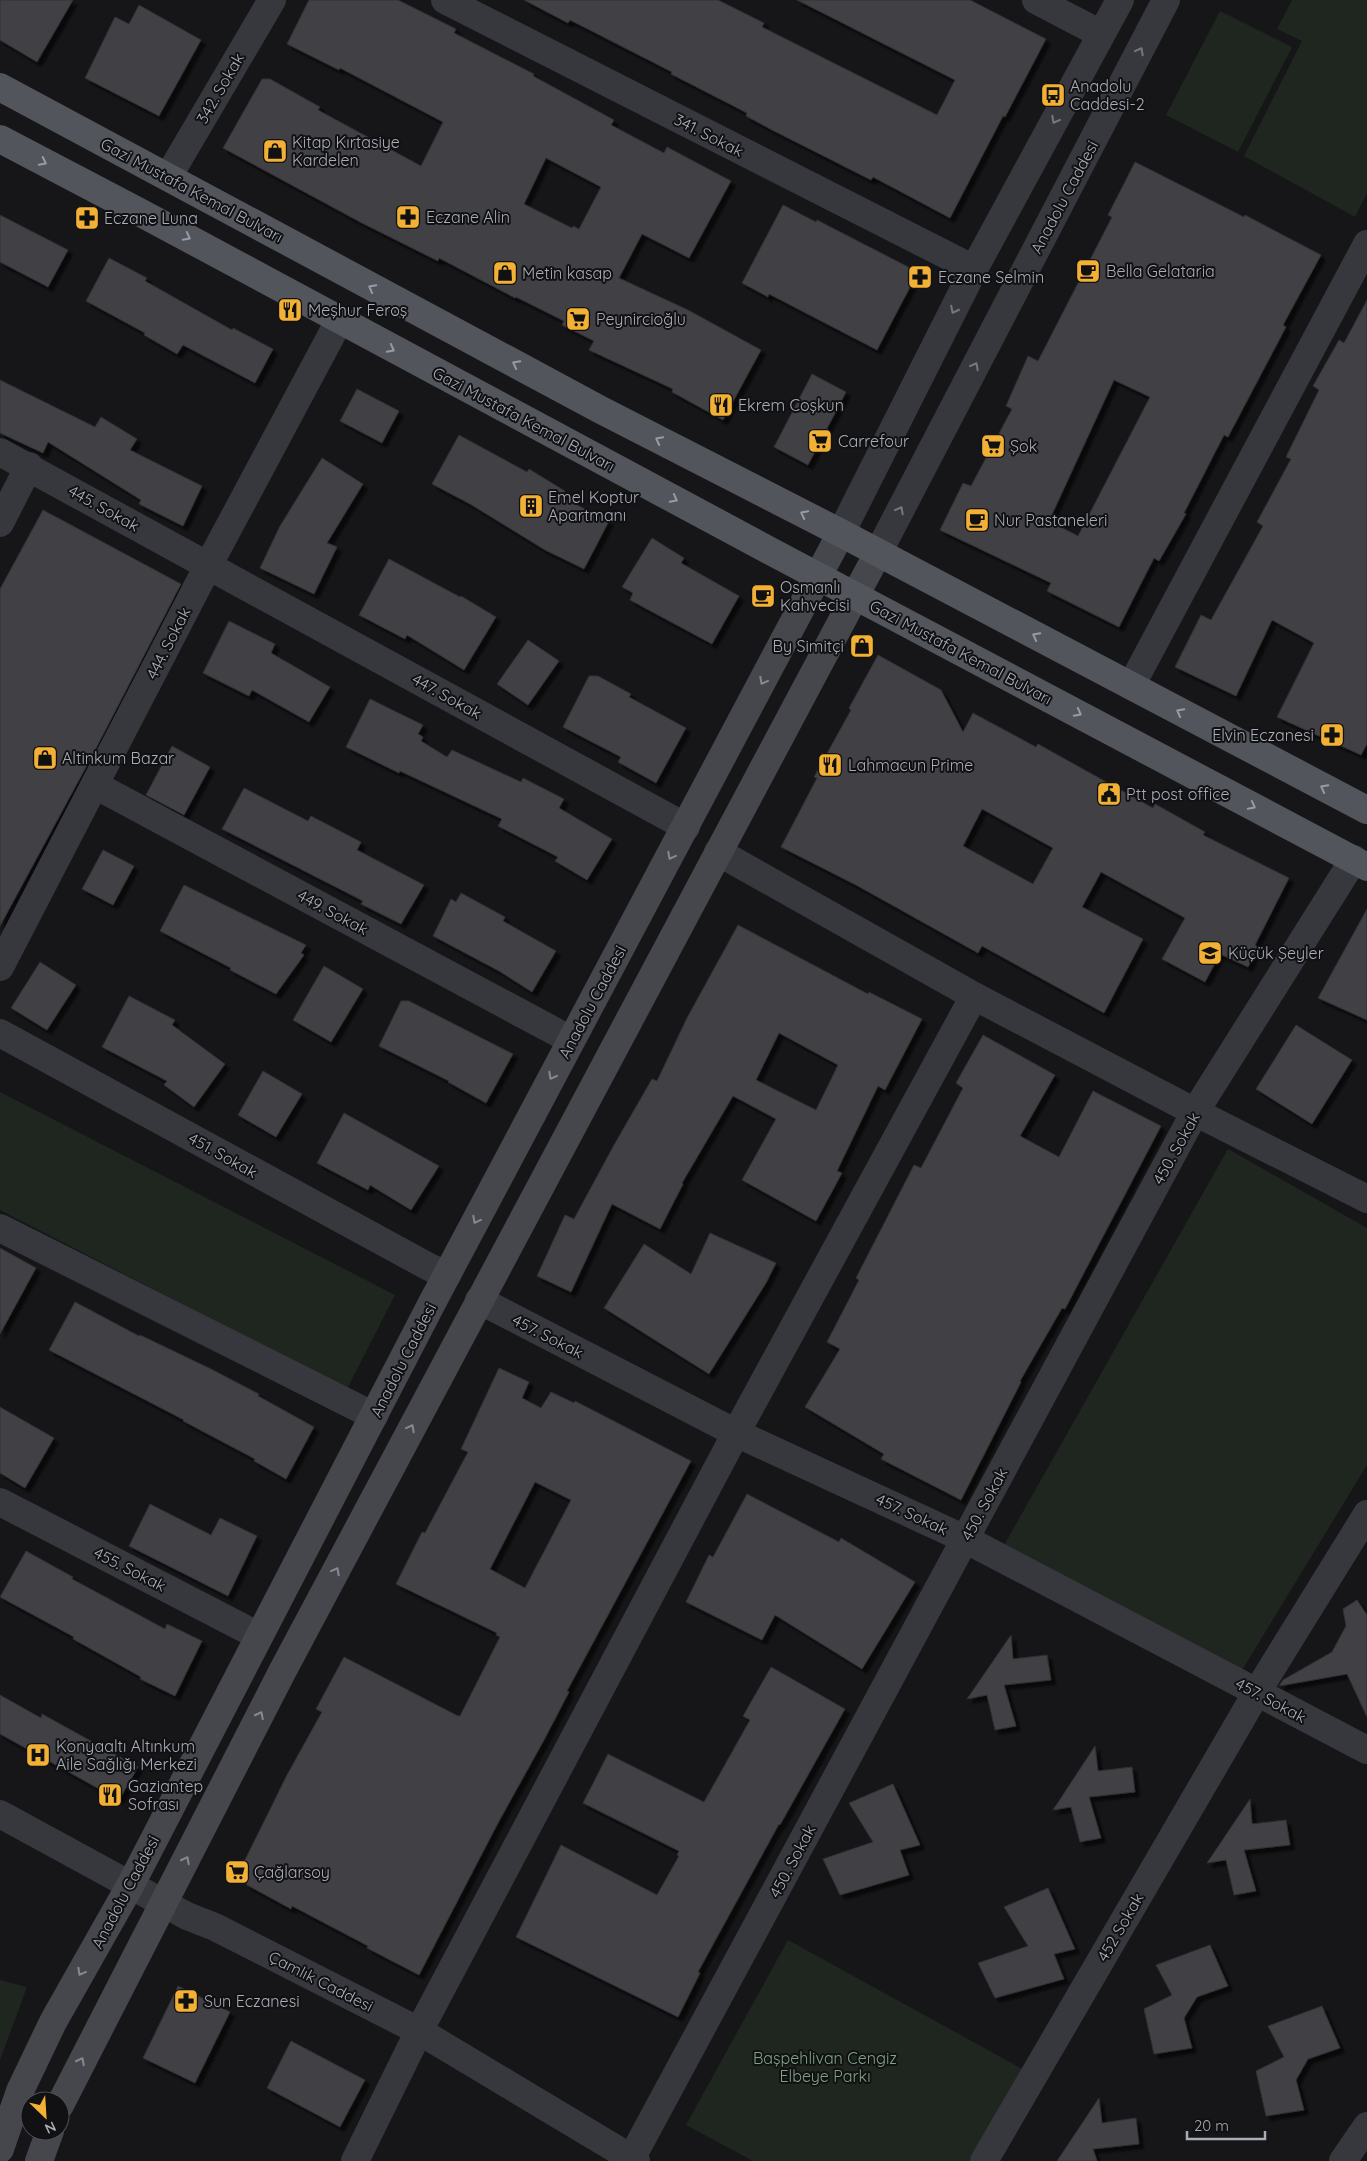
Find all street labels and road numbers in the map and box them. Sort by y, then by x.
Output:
street label: 342. Sokak [192,49,248,127]
street label: 341. Sokak [671,109,747,161]
street label: Gazi Mustafa Kemal Bulvarı [97,133,287,247]
street label: Anadolu Caddesi [1026,137,1102,257]
street label: Gazi Mustafa Kemal Bulvarı [429,362,619,476]
street label: 445. Sokak [65,480,143,536]
street label: Gazi Mustafa Kemal Bulvarı [866,595,1056,709]
street label: 444. Sokak [141,604,195,682]
street label: 447. Sokak [409,669,485,723]
street label: 449. Sokak [294,885,372,939]
street label: Anadolu Caddesi [554,942,630,1062]
street label: 450. Sokak [1148,1108,1204,1188]
street label: 451. Sokak [185,1128,261,1182]
street label: Anadolu Caddesi [366,1300,440,1420]
street label: 457. Sokak [509,1310,587,1362]
street label: 450. Sokak [957,1464,1011,1544]
street label: 457. Sokak [873,1489,951,1539]
street label: 455. Sokak [91,1542,169,1596]
street label: 457. Sokak [1232,1673,1310,1727]
street label: 450. Sokak [765,1821,819,1901]
street label: Anadolu Caddesi [87,1832,163,1952]
street label: 452 Sokak [1092,1889,1148,1965]
street label: Çamlık Caddesi [266,1946,376,2016]

